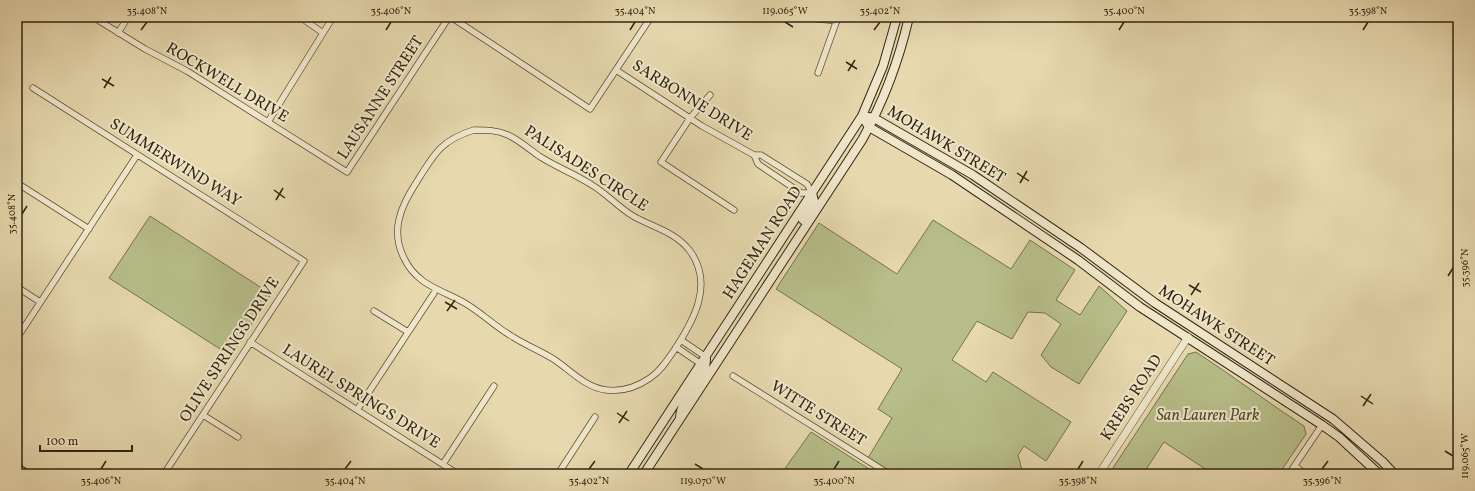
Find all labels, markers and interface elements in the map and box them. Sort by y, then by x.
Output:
text: 35.408°N [127,4,168,18]
text: 35.406°N [371,4,412,18]
text: 35.404°N [615,4,656,18]
text: 119.065°W [762,4,808,18]
text: 35.402°N [860,4,901,18]
text: 35.400°N [1103,4,1145,18]
text: 35.398°N [1349,4,1388,18]
street label: LAUSANNE STREET [333,32,429,164]
street label: ROCKWELL DRIVE [162,38,292,128]
street label: SARBONNE DRIVE [628,55,756,147]
street label: MOHAWK STREET [883,101,1009,189]
street label: SUMMERWIND WAY [105,114,245,212]
street label: PALISADES CIRCLE [520,121,652,217]
street label: HAGEMAN ROAD [718,182,808,304]
text: 35.408°N [5,193,19,234]
text: 35.396°N [1458,248,1472,287]
street label: OLIVE SPRINGS DRIVE [175,273,285,427]
street label: MOHAWK STREET [1154,280,1278,372]
street label: LAUREL SPRINGS DRIVE [278,339,444,455]
street label: KREBS ROAD [1096,350,1168,445]
street label: WITTE STREET [766,376,870,452]
park label: San Lauren Park [1156,405,1260,427]
scale bar [40,427,132,453]
text: 119.065°W [1458,433,1472,479]
text: 100 m [46,434,79,450]
text: 35.406°N [81,474,122,488]
text: 35.404°N [325,474,366,488]
text: 35.402°N [569,474,610,488]
text: 119.070°W [680,474,726,488]
text: 35.400°N [813,474,855,488]
text: 35.398°N [1059,474,1098,488]
text: 35.396°N [1303,474,1342,488]

